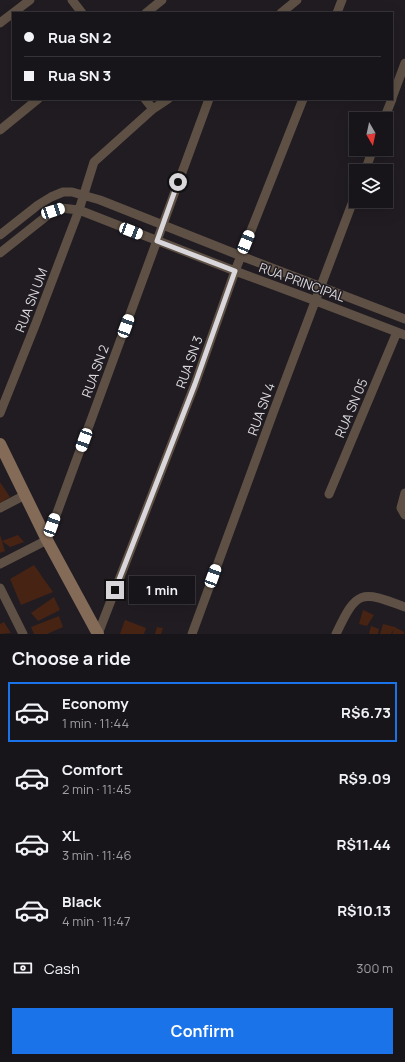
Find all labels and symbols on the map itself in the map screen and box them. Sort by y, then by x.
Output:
north arrow [349,112,393,156]
route start [169,173,187,191]
car [40,202,66,220]
car [118,221,144,241]
car [236,229,256,255]
street label: RUA PRINCIPAL [257,258,348,306]
street label: RUA SN UM [11,265,51,335]
car [116,313,136,339]
street label: RUA SN 3 [171,333,207,391]
street label: RUA SN 2 [77,342,113,400]
street label: RUA SN 05 [330,376,372,440]
street label: RUA SN 4 [243,380,279,438]
car [74,427,94,453]
car [42,512,62,538]
car [203,563,223,589]
callout: 1 min [129,576,195,604]
route end [106,581,124,599]

